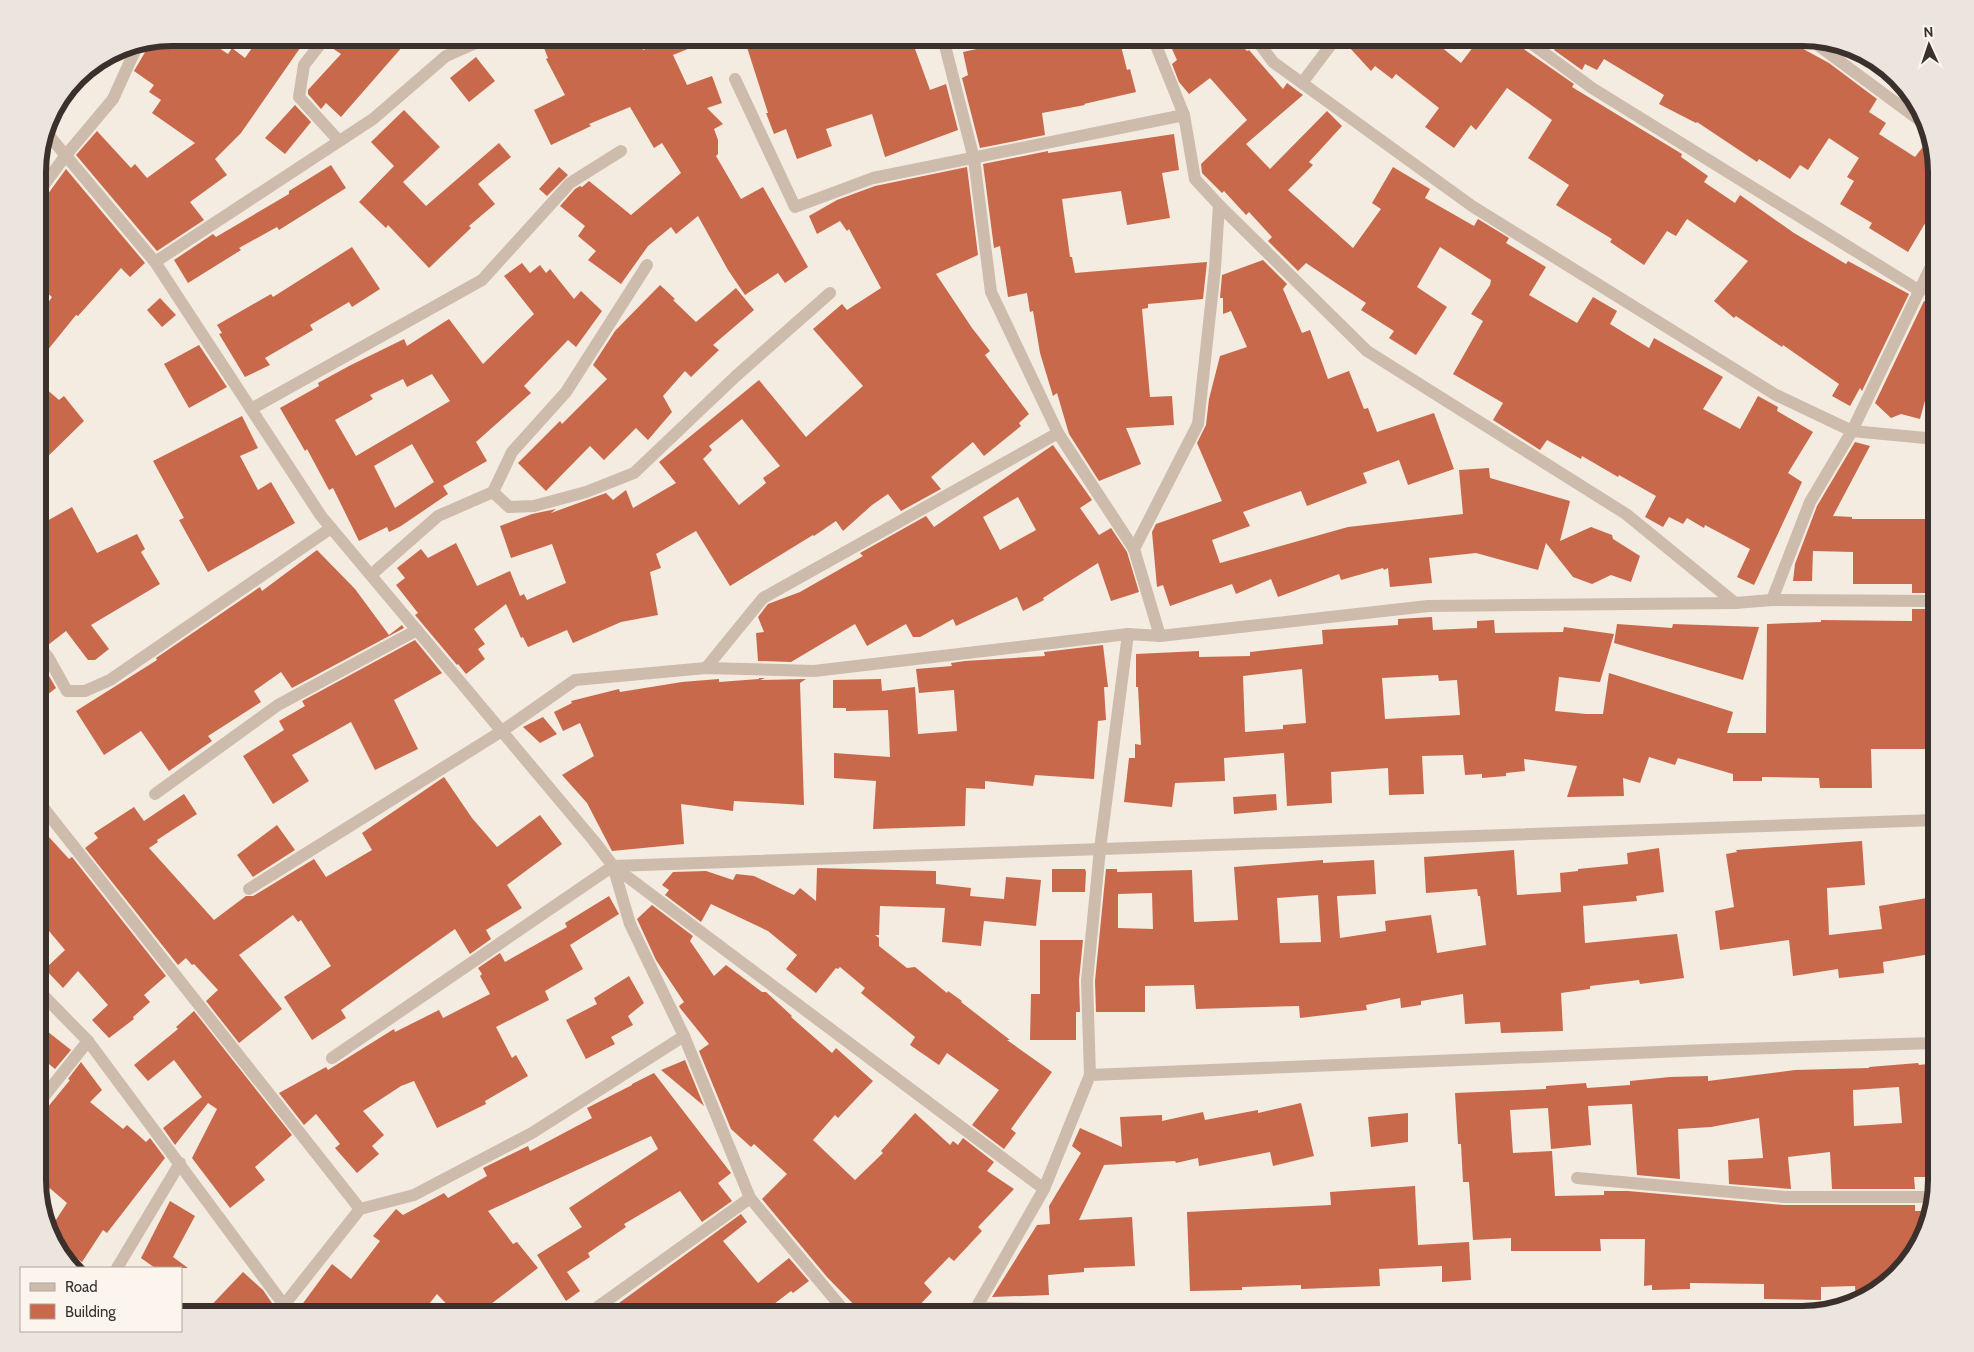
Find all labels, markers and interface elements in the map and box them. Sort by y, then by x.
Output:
north arrow [1904,20,1954,70]
text: N [1923,23,1934,41]
legend [20,1267,182,1332]
text: Road [65,1278,98,1296]
text: Building [65,1303,116,1321]

